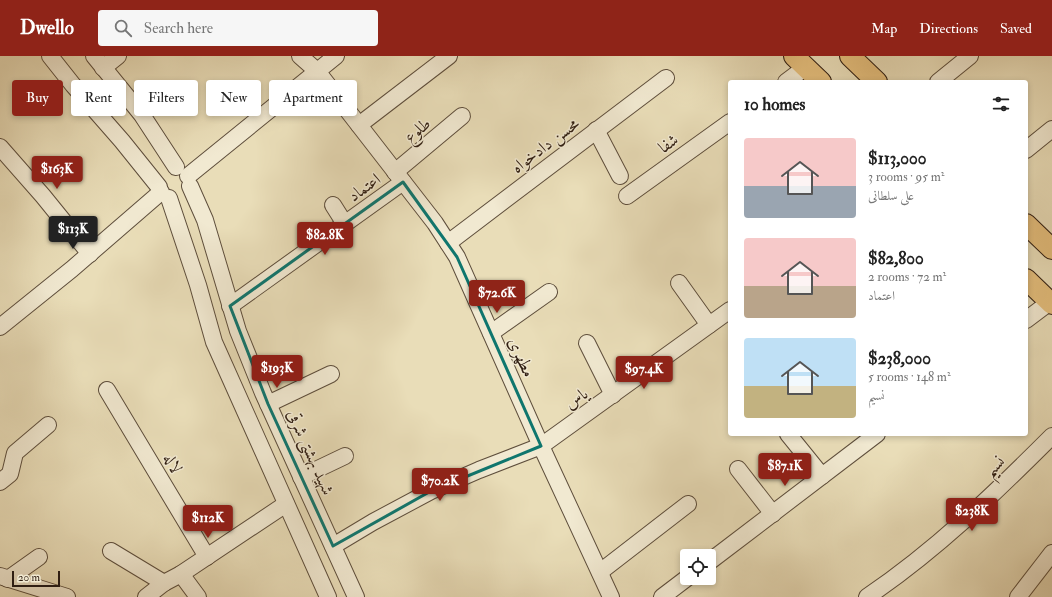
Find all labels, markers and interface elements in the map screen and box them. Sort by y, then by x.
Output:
search box [98,10,378,46]
text: Dwello [20,16,74,40]
icon: search [112,17,134,39]
text: Search here [144,19,213,38]
text: Map [871,20,897,37]
text: Directions [919,20,978,37]
text: Saved [1000,20,1032,37]
chip: Buy [12,80,63,116]
chip: Rent [71,80,126,116]
chip: Filters [134,80,198,116]
chip: New [206,80,261,116]
chip: Apartment [269,80,357,116]
icon: filters [990,93,1012,115]
text: 10 homes [744,94,805,115]
street label: طلوع [400,113,437,150]
street label: محسن دادخواه [507,113,585,179]
street label: شفا [654,129,683,158]
text: $113,000 [868,148,926,169]
icon: home [776,154,824,202]
pin: $163K [29,156,85,190]
text: $163K [41,161,73,177]
street label: اعتماد [344,168,385,206]
text: 3 rooms · 95 m² [868,169,944,185]
text: علی سلطانی [868,188,914,204]
pin: $113K [45,216,101,250]
text: $113K [58,221,88,237]
pin: $82.8K [292,222,358,256]
text: $82.8K [306,227,344,243]
text: $82,800 [868,248,924,269]
icon: home [776,254,824,302]
text: 2 rooms · 72 m² [868,269,946,285]
pin: $72.6K [464,280,530,314]
text: $72.6K [478,285,516,301]
text: اعتماد [868,288,895,304]
street label: مطهری [504,334,540,380]
text: $238,000 [868,348,931,369]
icon: home [776,354,824,402]
pin: $193K [249,355,305,389]
pin: $97.4K [611,356,677,390]
text: $193K [261,360,293,376]
text: $97.4K [625,361,663,377]
text: 5 rooms · 148 m² [868,369,951,385]
street label: یاس [560,382,593,414]
text: نسیم [868,388,885,404]
street label: شهید بهشتی شرقی [281,406,339,499]
street label: لاله [158,449,187,477]
street label: نسیم [979,451,1014,486]
pin: $87.1K [752,453,818,487]
text: $87.1K [767,458,803,474]
pin: $70.2K [407,468,473,502]
text: $70.2K [421,473,459,489]
pin: $238K [944,498,1000,532]
text: $238K [955,503,989,519]
pin: $112K [180,505,236,539]
text: $112K [192,510,224,526]
map controls [680,549,716,585]
button: locate [680,549,716,585]
scale bar [12,569,60,588]
text: 20 m [18,571,40,584]

